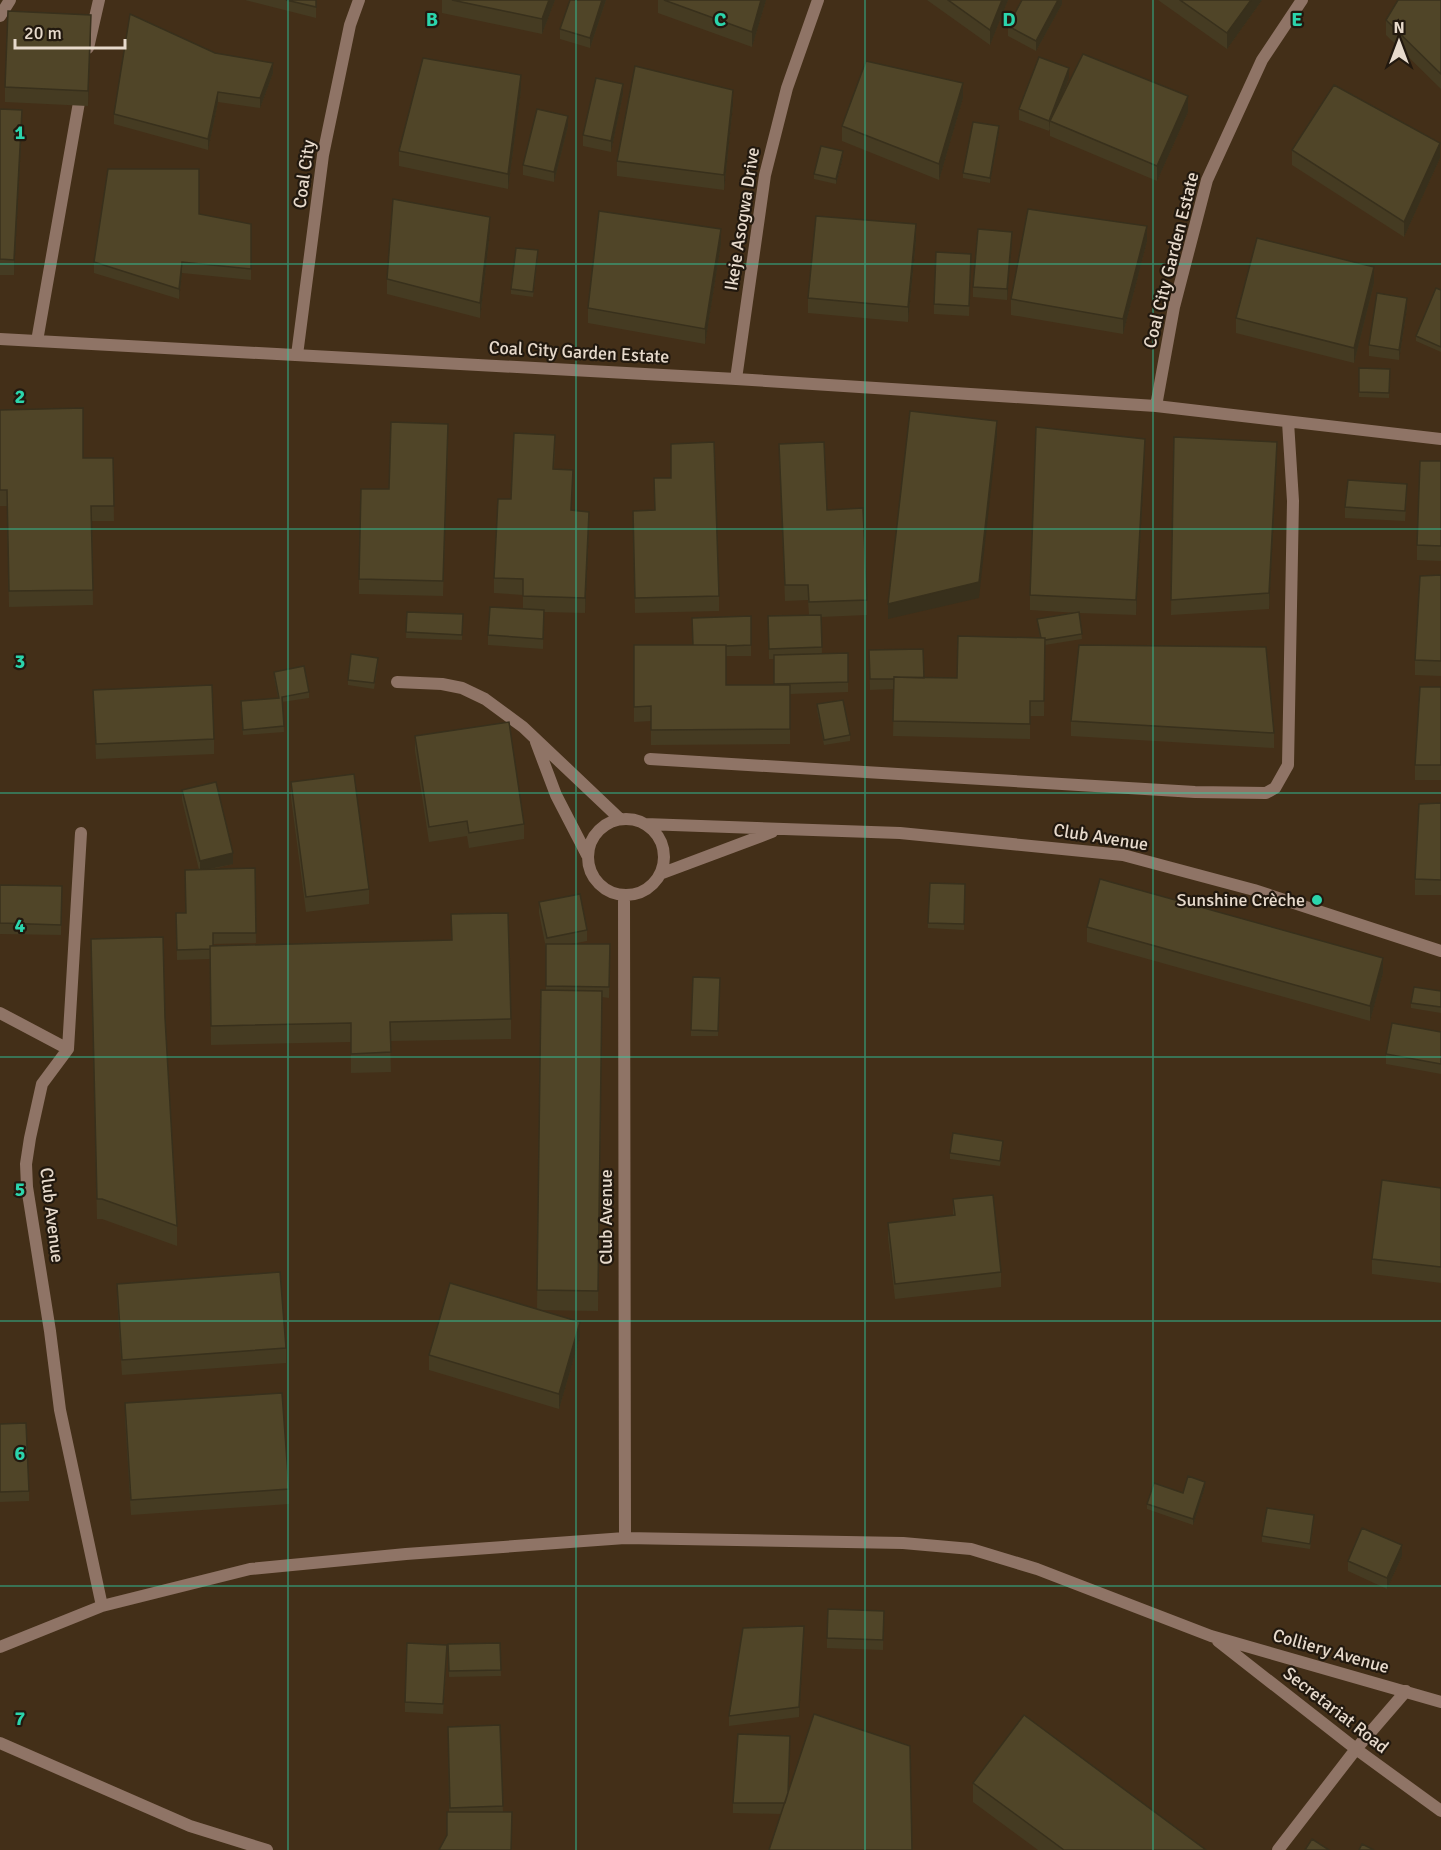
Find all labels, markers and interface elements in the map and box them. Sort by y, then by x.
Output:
text: B [426,7,438,32]
text: C [714,7,726,32]
text: D [1002,7,1016,32]
text: E [1291,7,1303,32]
scale bar [15,12,124,50]
north arrow [1369,12,1429,72]
text: N [1393,18,1405,38]
text: 20 m [24,22,62,44]
text: 1 [15,120,26,145]
street label: Coal City [288,138,320,210]
street label: Ikeje Asogwa Drive [720,146,764,292]
street label: Coal City Garden Estate [1138,170,1204,350]
street label: Coal City Garden Estate [488,336,670,368]
text: 2 [15,384,25,409]
text: 3 [15,649,25,674]
street label: Club Avenue [1052,819,1150,855]
place label: Sunshine Crèche [1177,889,1305,911]
marker: Sunshine Crèche [1310,893,1324,907]
text: 4 [15,913,26,938]
street label: Club Avenue [35,1166,69,1264]
street label: Club Avenue [595,1169,617,1265]
text: 5 [15,1177,25,1202]
text: 6 [15,1441,26,1466]
street label: Colliery Avenue [1270,1624,1392,1678]
street label: Secretariat Road [1279,1662,1393,1758]
text: 7 [15,1706,26,1731]

